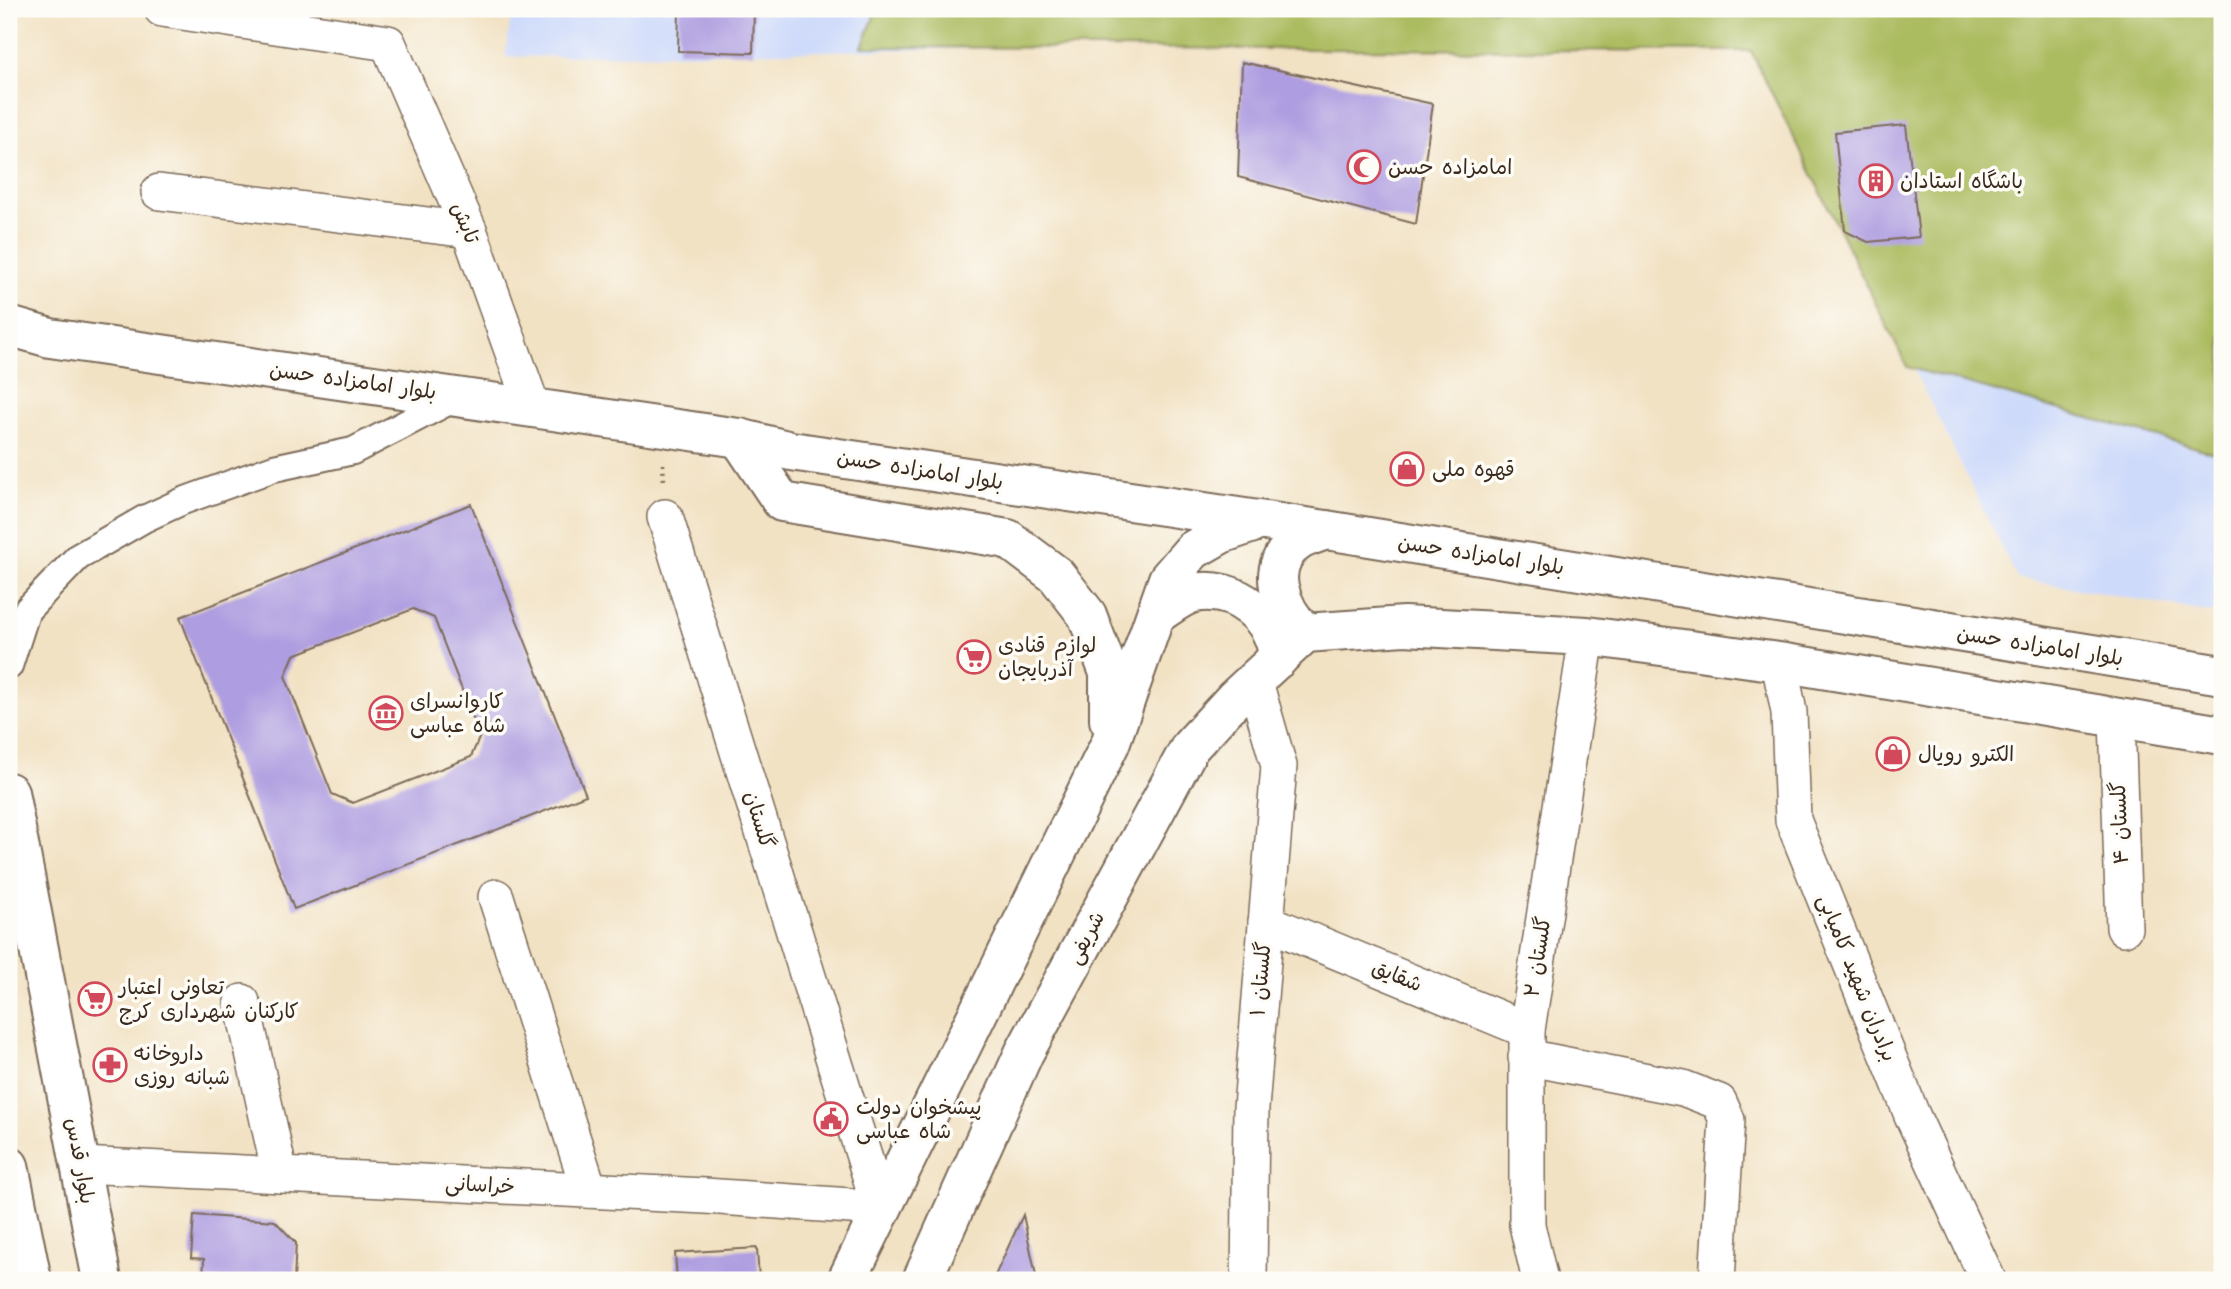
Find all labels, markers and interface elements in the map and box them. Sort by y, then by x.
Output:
mosque icon: امامزاده حسن [1345,148,1383,186]
place label: امامزاده حسن [1388,153,1512,182]
building icon: باشگاه استادان [1857,162,1895,200]
place label: باشگاه استادان [1900,167,2023,196]
street label: تابش [444,198,487,249]
street label: بلوار امامزاده حسن [268,355,438,407]
street label: بلوار امامزاده حسن [835,443,1005,497]
shop icon: قهوه ملی [1388,450,1426,488]
place label: قهوه ملی [1432,455,1515,484]
street label: بلوار امامزاده حسن [1396,528,1566,582]
street label: بلوار امامزاده حسن [1955,619,2125,673]
place label: لوازم قنادی آذربایجان [998,631,1096,684]
supermarket icon: لوازم قنادی آذربایجان [955,638,993,676]
place label: کاروانسرای شاه عباسی [410,687,505,740]
museum icon: کاروانسرای شاه عباسی [367,694,405,732]
shop icon: الکترو رویال [1874,735,1912,773]
place label: الکترو رویال [1918,740,2014,769]
street label: گلستان ۴ [2104,781,2136,865]
street label: گلستان [737,788,781,852]
street label: برادران شهید کامیابی [1810,890,1904,1066]
street label: شریفی [1060,906,1112,970]
street label: گلستان ۲ [1517,915,1559,999]
street label: گلستان ۱ [1243,940,1279,1018]
street label: شقایق [1368,953,1426,999]
place label: تعاونی اعتبار کارکنان شهرداری کرج [117,973,299,1026]
supermarket icon: تعاونی اعتبار کارکنان شهرداری کرج [76,980,114,1018]
place label: داروخانه شبانه روزی [134,1039,230,1092]
pharmacy icon: داروخانه شبانه روزی [91,1046,129,1084]
place label: پیشخوان دولت شاه عباسی [856,1093,982,1146]
public building icon: پیشخوان دولت شاه عباسی [812,1100,850,1138]
street label: بلوار قدس [58,1116,102,1206]
street label: خراسانی [444,1169,516,1201]

